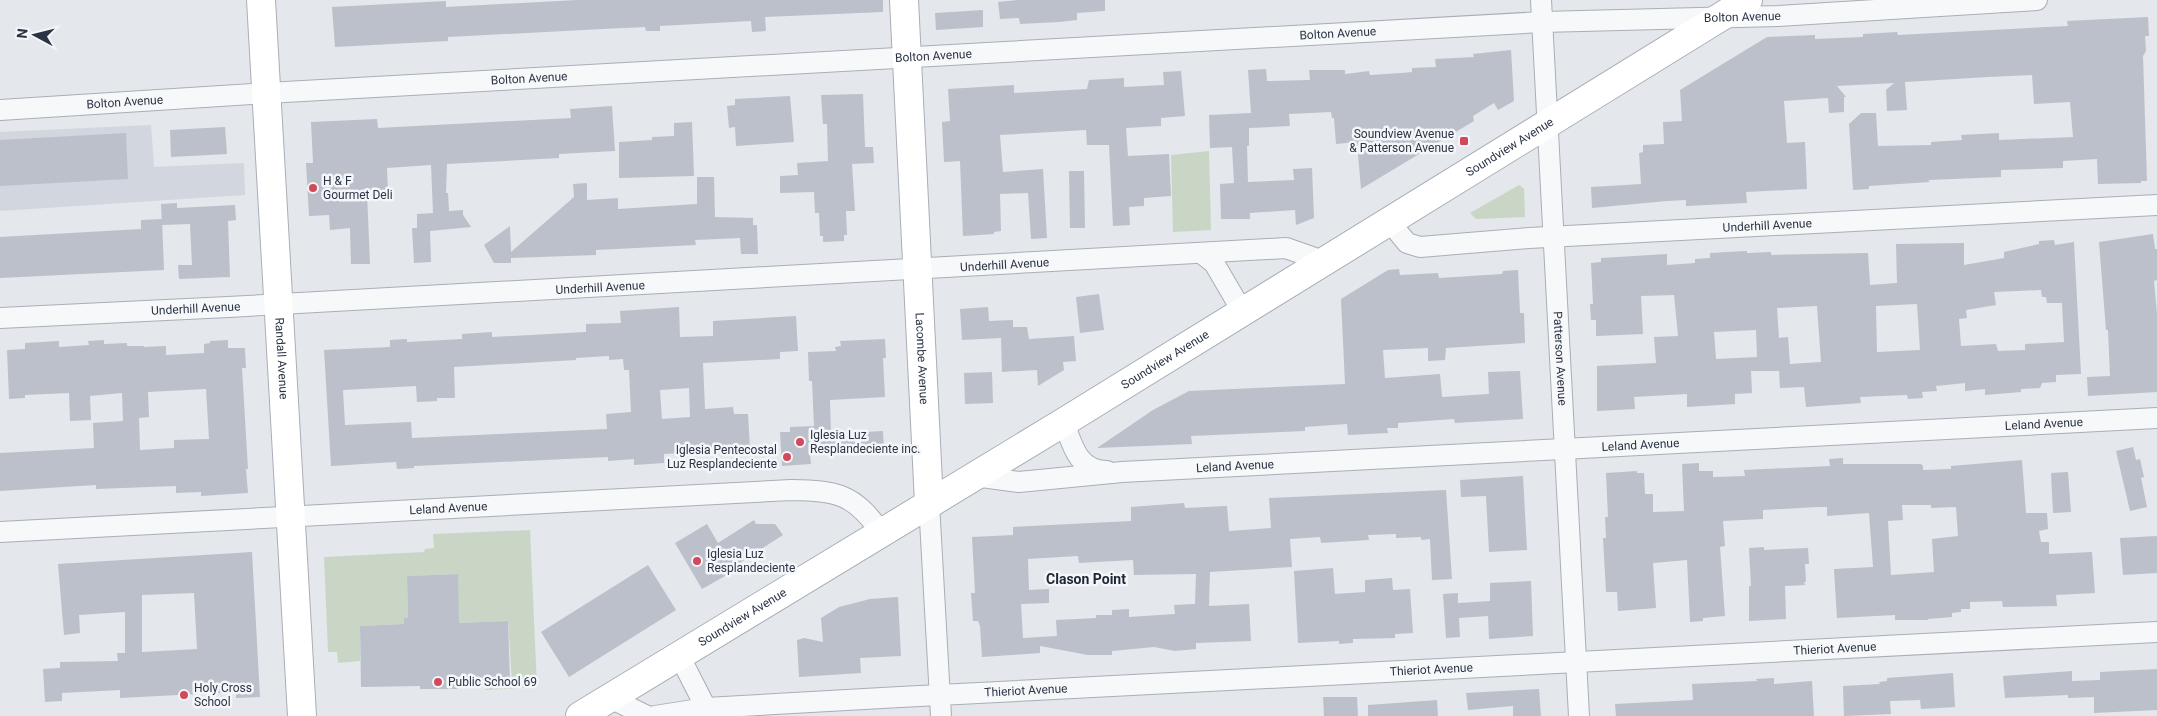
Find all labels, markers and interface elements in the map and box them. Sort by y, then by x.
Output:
street label: Bolton Avenue [1704,9,1781,25]
north arrow [10,10,60,60]
street label: Bolton Avenue [1299,24,1377,42]
text: N [14,28,31,39]
street label: Bolton Avenue [895,47,972,65]
street label: Bolton Avenue [490,69,568,88]
street label: Bolton Avenue [86,93,164,111]
street label: Soundview Avenue [1463,115,1556,179]
place label: Soundview Avenue & Patterson Avenue [1349,127,1454,155]
marker: Soundview Avenue & Patterson Avenue [1458,135,1470,147]
place label: H & F Gourmet Deli [323,174,393,202]
marker: H & F Gourmet Deli [307,182,319,194]
street label: Underhill Avenue [1722,216,1812,235]
street label: Underhill Avenue [960,255,1050,274]
street label: Underhill Avenue [555,278,645,297]
street label: Underhill Avenue [151,299,241,318]
street label: Patterson Avenue [1551,311,1570,406]
street label: Lacombe Avenue [913,312,931,405]
street label: Randall Avenue [272,317,291,400]
street label: Soundview Avenue [1119,327,1211,392]
street label: Leland Avenue [2005,415,2083,433]
place label: Iglesia Luz Resplandeciente inc. [810,428,920,456]
marker: Iglesia Luz Resplandeciente inc. [794,436,806,448]
street label: Leland Avenue [1601,436,1680,454]
place label: Iglesia Pentecostal Luz Resplandeciente [667,443,777,471]
marker: Iglesia Pentecostal Luz Resplandeciente [781,451,793,463]
street label: Leland Avenue [1196,457,1274,475]
street label: Leland Avenue [409,499,488,517]
place label: Iglesia Luz Resplandeciente [707,547,795,575]
marker: Iglesia Luz Resplandeciente [691,555,703,567]
district label: Clason Point [1046,571,1126,587]
street label: Soundview Avenue [696,585,789,649]
street label: Thieriot Avenue [1793,640,1877,658]
street label: Thieriot Avenue [1389,660,1473,679]
place label: Public School 69 [448,675,537,689]
marker: Public School 69 [432,676,444,688]
place label: Holy Cross School [194,681,252,709]
street label: Thieriot Avenue [984,681,1068,700]
marker: Holy Cross School [178,689,190,701]

